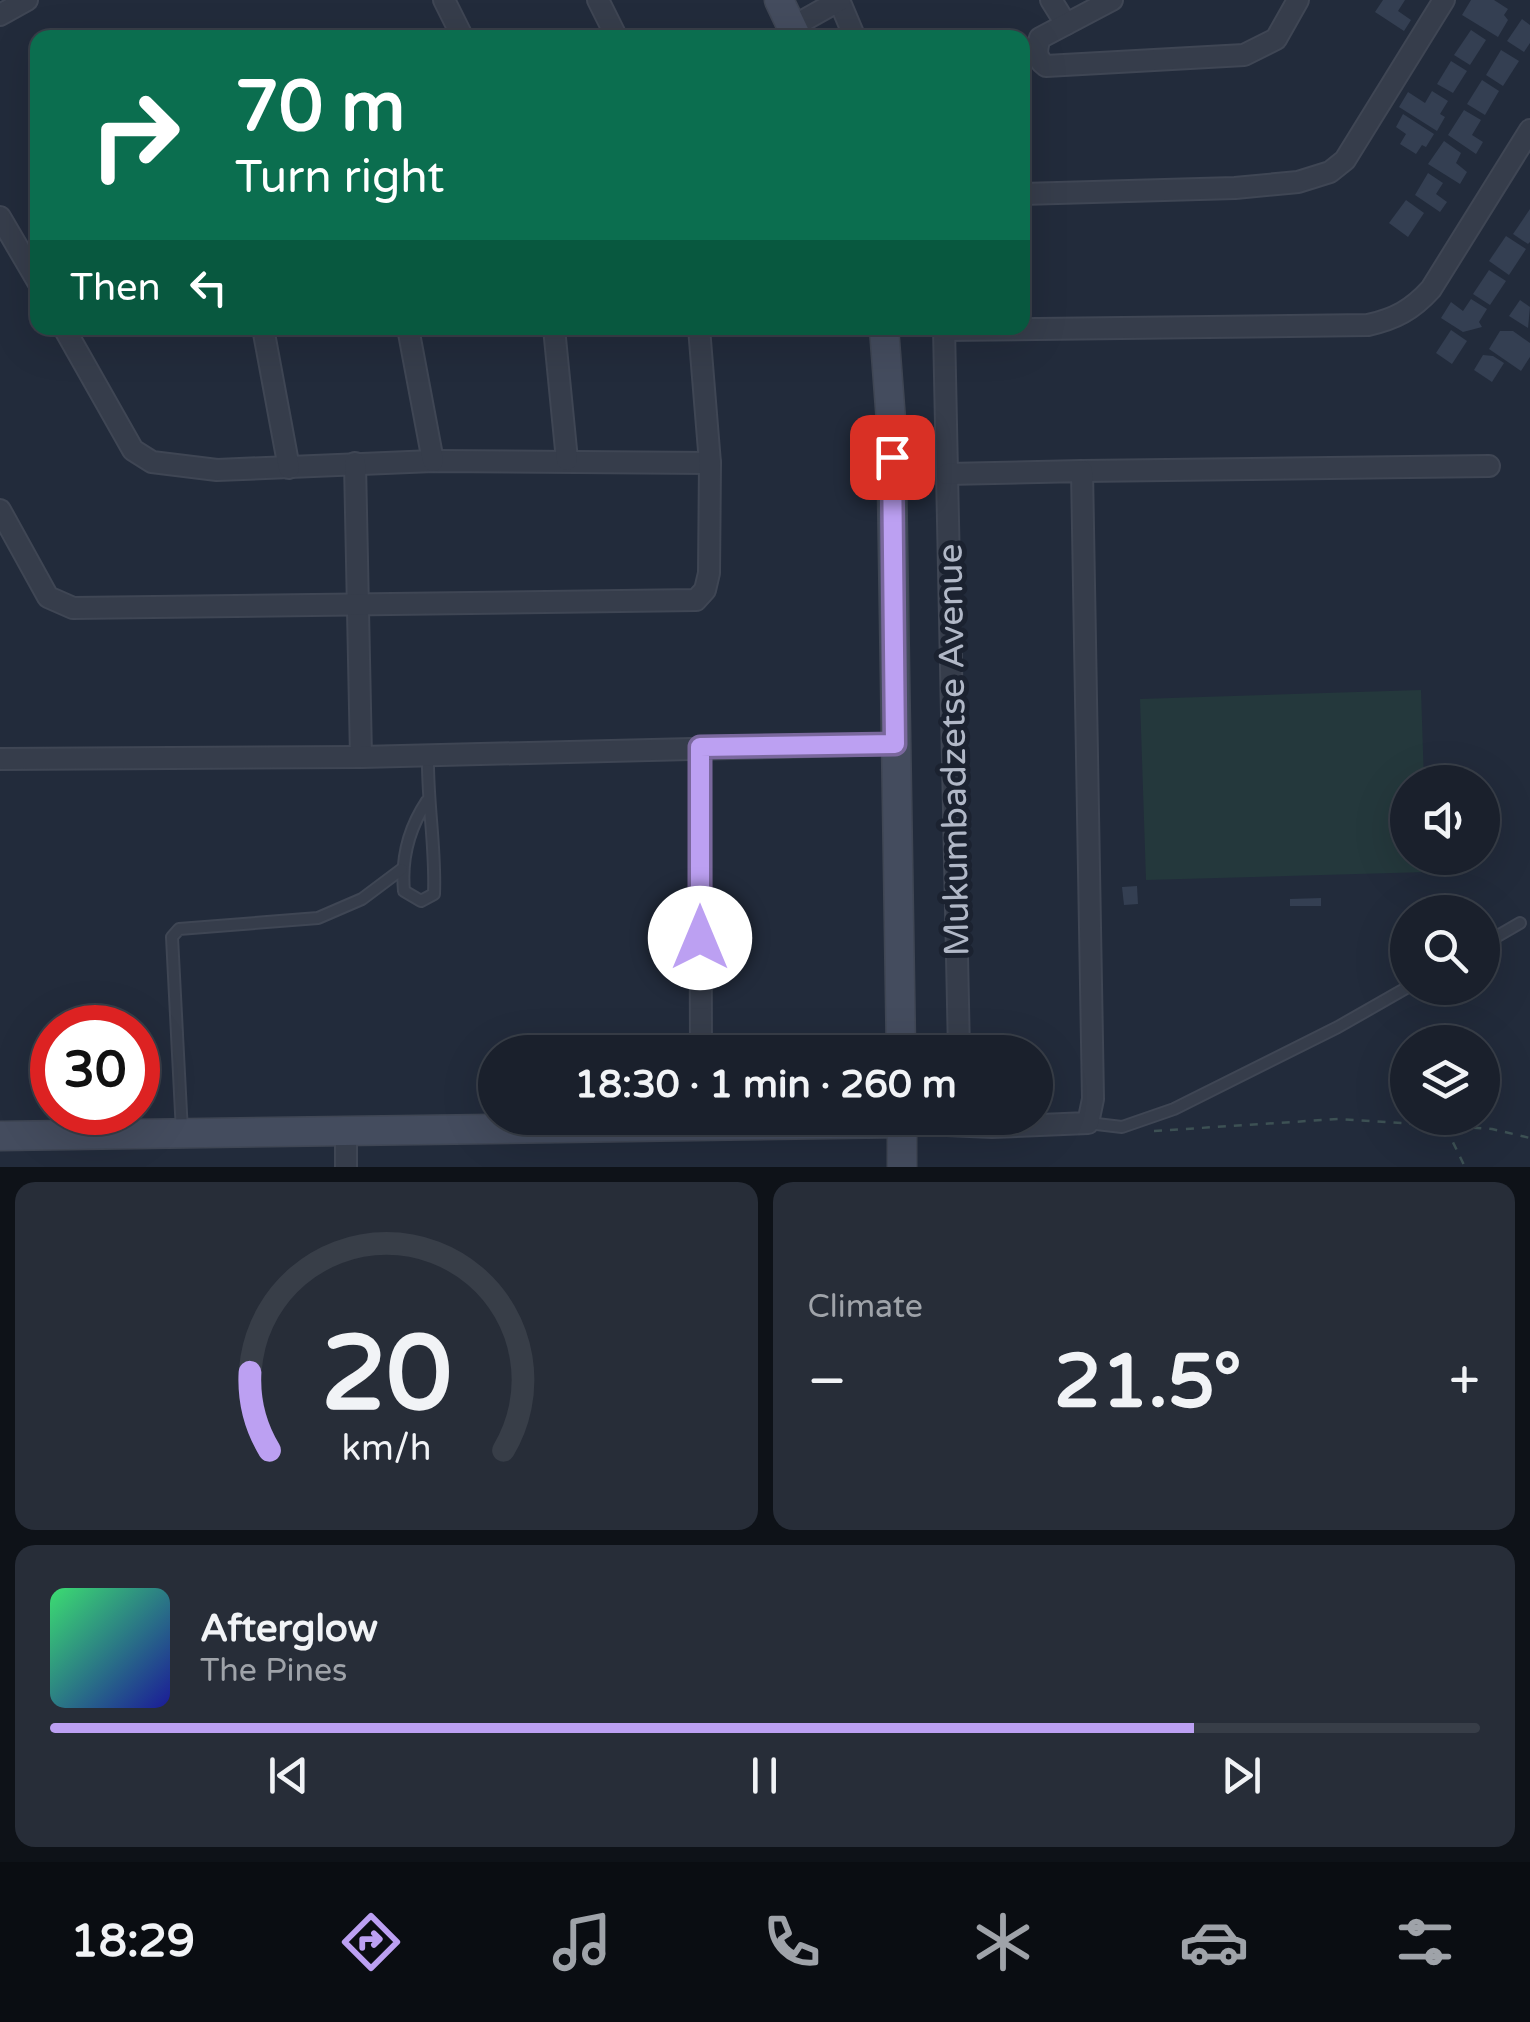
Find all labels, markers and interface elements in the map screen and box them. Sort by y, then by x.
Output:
text: 70 m [235,66,405,150]
icon: right [70,70,200,200]
text: Turn right [235,151,444,205]
icon: left [181,260,236,315]
text: Then [70,265,161,311]
pin [850,415,935,500]
icon: arrive [865,430,920,485]
street label: Mukumbadzetse Avenue [929,543,979,957]
map controls [1390,765,1500,1135]
button: sound [1390,765,1500,875]
position arrow [648,886,752,990]
button: search [1390,895,1500,1005]
speed limit sign: 30 [30,1005,160,1135]
button: layers [1390,1025,1500,1135]
text: 18:30 · 1 min · 260 m [574,1062,957,1108]
text: Climate [808,1288,923,1326]
text: 20 [321,1313,452,1438]
text: 21.5° [1054,1337,1242,1427]
text: − [808,1349,847,1415]
text: + [1449,1349,1480,1415]
text: km/h [341,1427,431,1470]
text: Afterglow [200,1606,378,1652]
text: The Pines [200,1652,347,1690]
icon: previous [261,1748,316,1803]
icon: pause [737,1748,792,1803]
icon: next [1214,1748,1269,1803]
icon: directions [336,1907,406,1977]
icon: music [547,1907,617,1977]
icon: phone [757,1907,827,1977]
icon: climate [968,1907,1038,1977]
icon: car [1179,1907,1249,1977]
icon: filters [1390,1907,1460,1977]
text: 18:29 [70,1915,195,1969]

